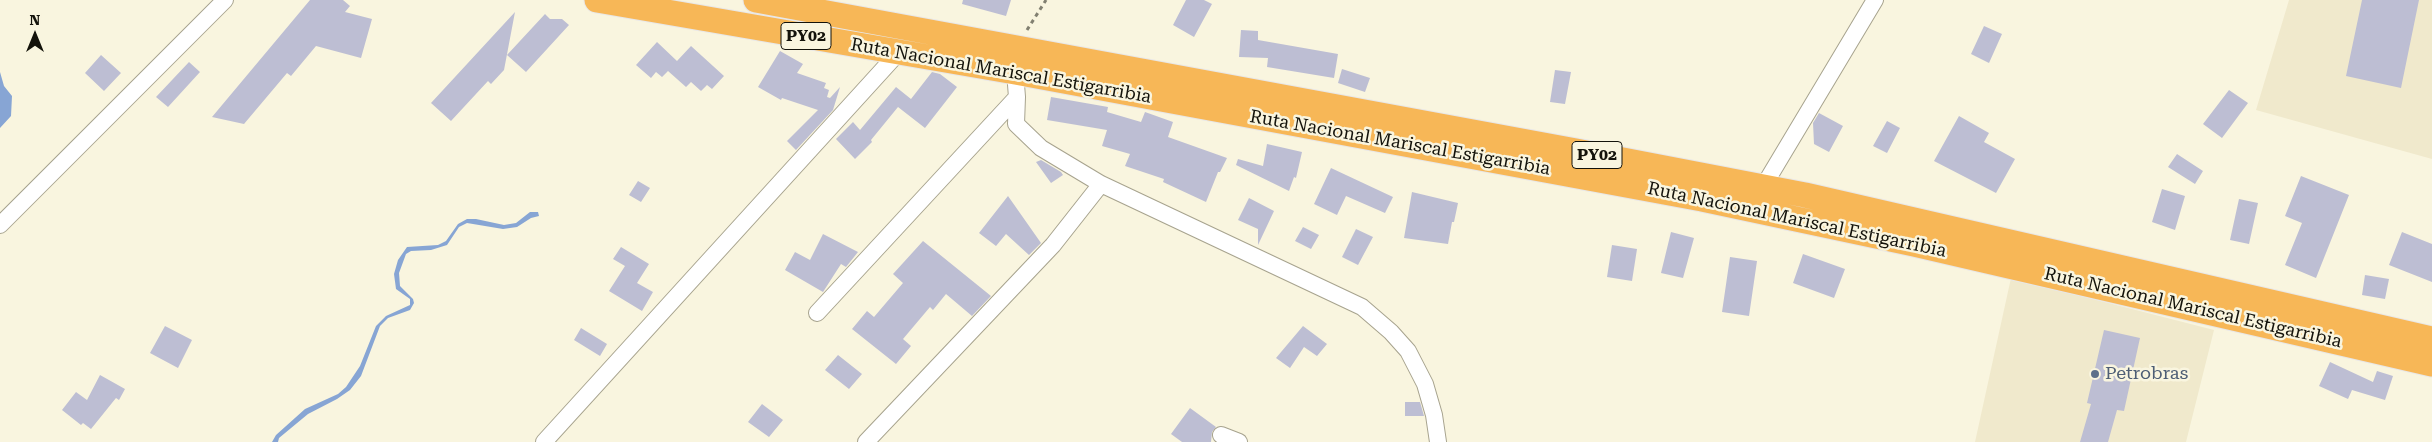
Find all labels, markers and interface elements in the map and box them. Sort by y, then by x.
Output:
north arrow [10,10,60,60]
text: N [30,12,40,28]
road number: PY02 [781,22,831,50]
street label: Ruta Nacional Mariscal Estigarribia [849,34,1153,108]
street label: Ruta Nacional Mariscal Estigarribia [1248,106,1552,180]
road number: PY02 [1572,142,1622,168]
street label: Ruta Nacional Mariscal Estigarribia [1646,178,1948,262]
street label: Ruta Nacional Mariscal Estigarribia [2042,263,2344,353]
place label: Petrobras [2105,363,2188,385]
marker: Petrobras [2089,368,2101,380]

